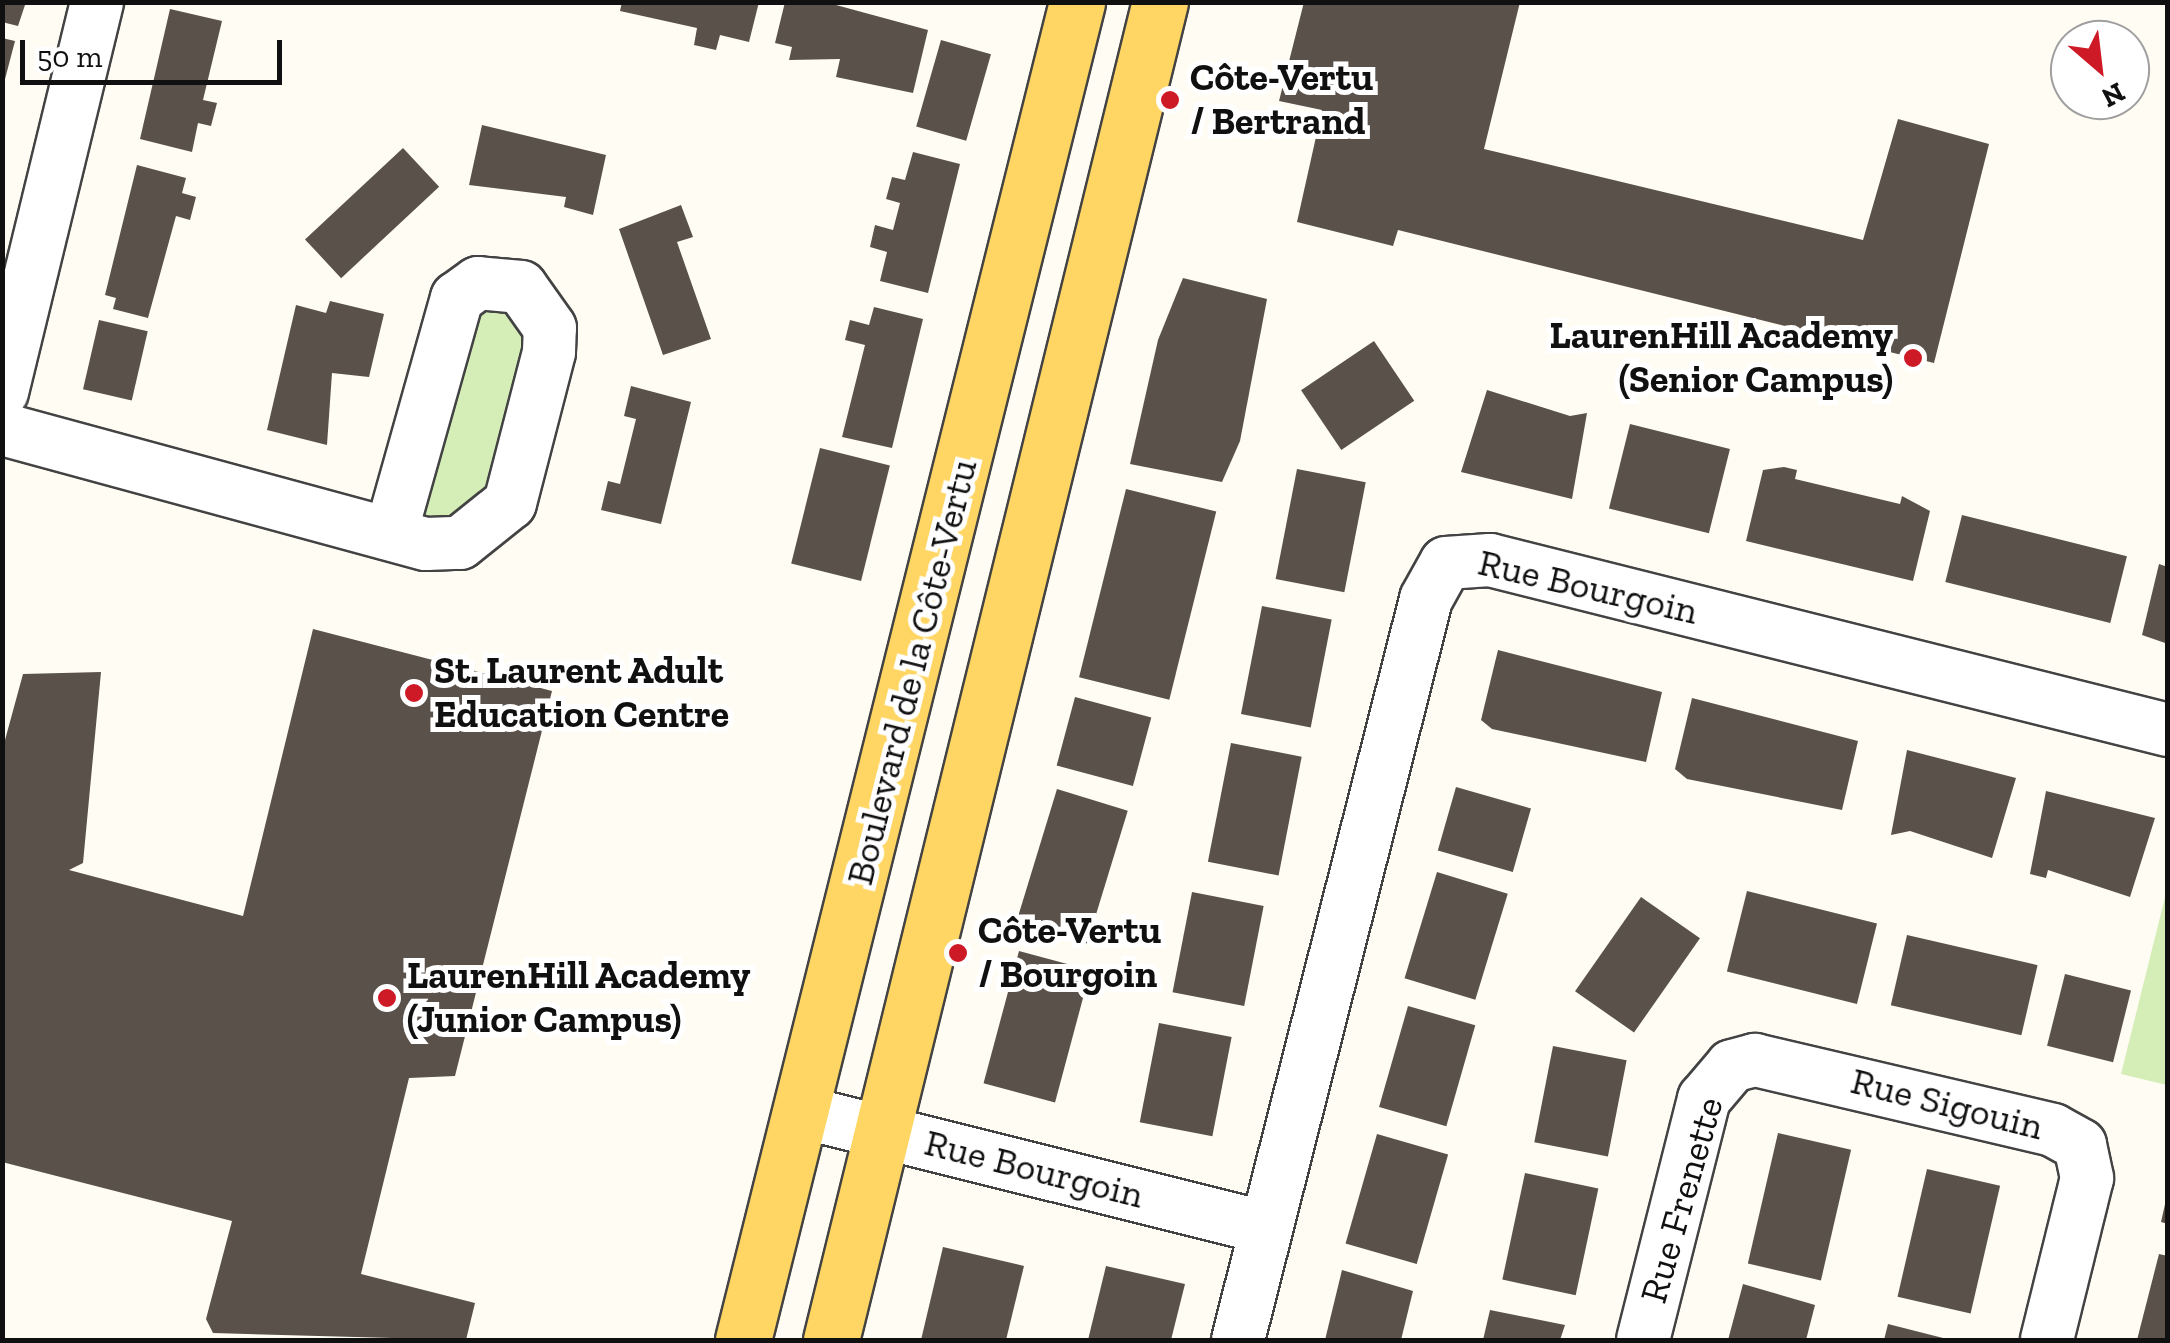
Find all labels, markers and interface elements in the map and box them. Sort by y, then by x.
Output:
scale bar [25,20,288,82]
north arrow [2050,20,2150,120]
text: 50 m [37,39,102,75]
place label: Côte-Vertu / Bertrand [1190,55,1373,144]
text: N [2096,76,2131,115]
marker: Côte-Vertu / Bertrand [1159,89,1181,111]
place label: LaurenHill Academy (Senior Campus) [1549,313,1893,402]
marker: LaurenHill Academy (Senior Campus) [1902,347,1924,369]
street label: Boulevard de la Côte-Vertu [837,455,987,889]
street label: Rue Bourgoin [1474,540,1702,634]
place label: St. Laurent Adult Education Centre [434,648,729,738]
marker: St. Laurent Adult Education Centre [403,682,425,704]
place label: Côte-Vertu / Bourgoin [978,908,1161,998]
marker: Côte-Vertu / Bourgoin [947,942,969,964]
place label: LaurenHill Academy (Junior Campus) [407,953,751,1042]
marker: LaurenHill Academy (Junior Campus) [376,987,398,1009]
street label: Rue Sigouin [1846,1058,2048,1150]
street label: Rue Frenette [1631,1092,1733,1308]
street label: Rue Bourgoin [920,1120,1148,1218]

